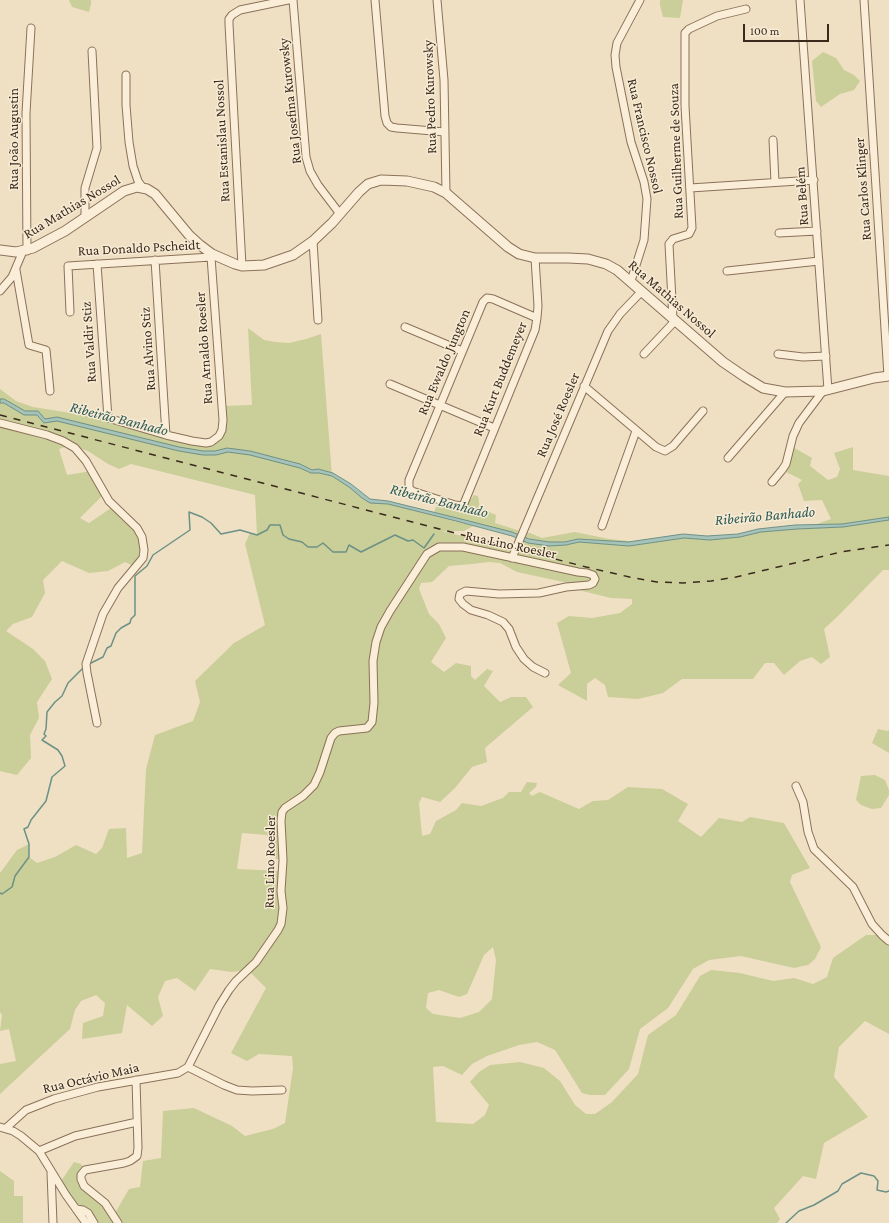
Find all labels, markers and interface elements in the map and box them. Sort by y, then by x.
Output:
scale bar [745,16,831,42]
text: 100 m [750,24,779,38]
street label: Rua Josefina Kurowsky [275,37,305,165]
street label: Rua Pedro Kurowsky [420,40,440,154]
street label: Rua Francisco Nossol [624,77,666,195]
street label: Rua Estanislau Nossol [210,79,234,203]
street label: Rua Guilherme de Souza [665,83,687,219]
street label: Rua João Augustin [6,88,22,190]
street label: Rua Carlos Klinger [851,137,875,241]
street label: Rua Belém [792,166,812,226]
street label: Rua Mathias Nossol [20,171,124,243]
street label: Rua Donaldo Pscheidt [77,236,201,260]
street label: Rua Mathias Nossol [625,256,719,342]
street label: Rua Arnaldo Roesler [192,291,216,405]
street label: Rua Valdir Stiz [78,301,100,383]
street label: Rua Ewaldo Jungton [414,306,474,418]
street label: Rua Alvino Stiz [137,307,159,391]
street label: Rua Kurt Buddemeyer [469,319,531,439]
street label: Rua José Roesler [533,370,583,460]
water label: Ribeirão Banhado [68,398,170,440]
water label: Ribeirão Banhado [388,480,490,522]
water label: Ribeirão Banhado [714,503,816,529]
street label: Rua Lino Roesler [464,527,558,563]
street label: Rua Lino Roesler [261,815,279,909]
street label: Rua Octávio Maia [41,1059,141,1097]

